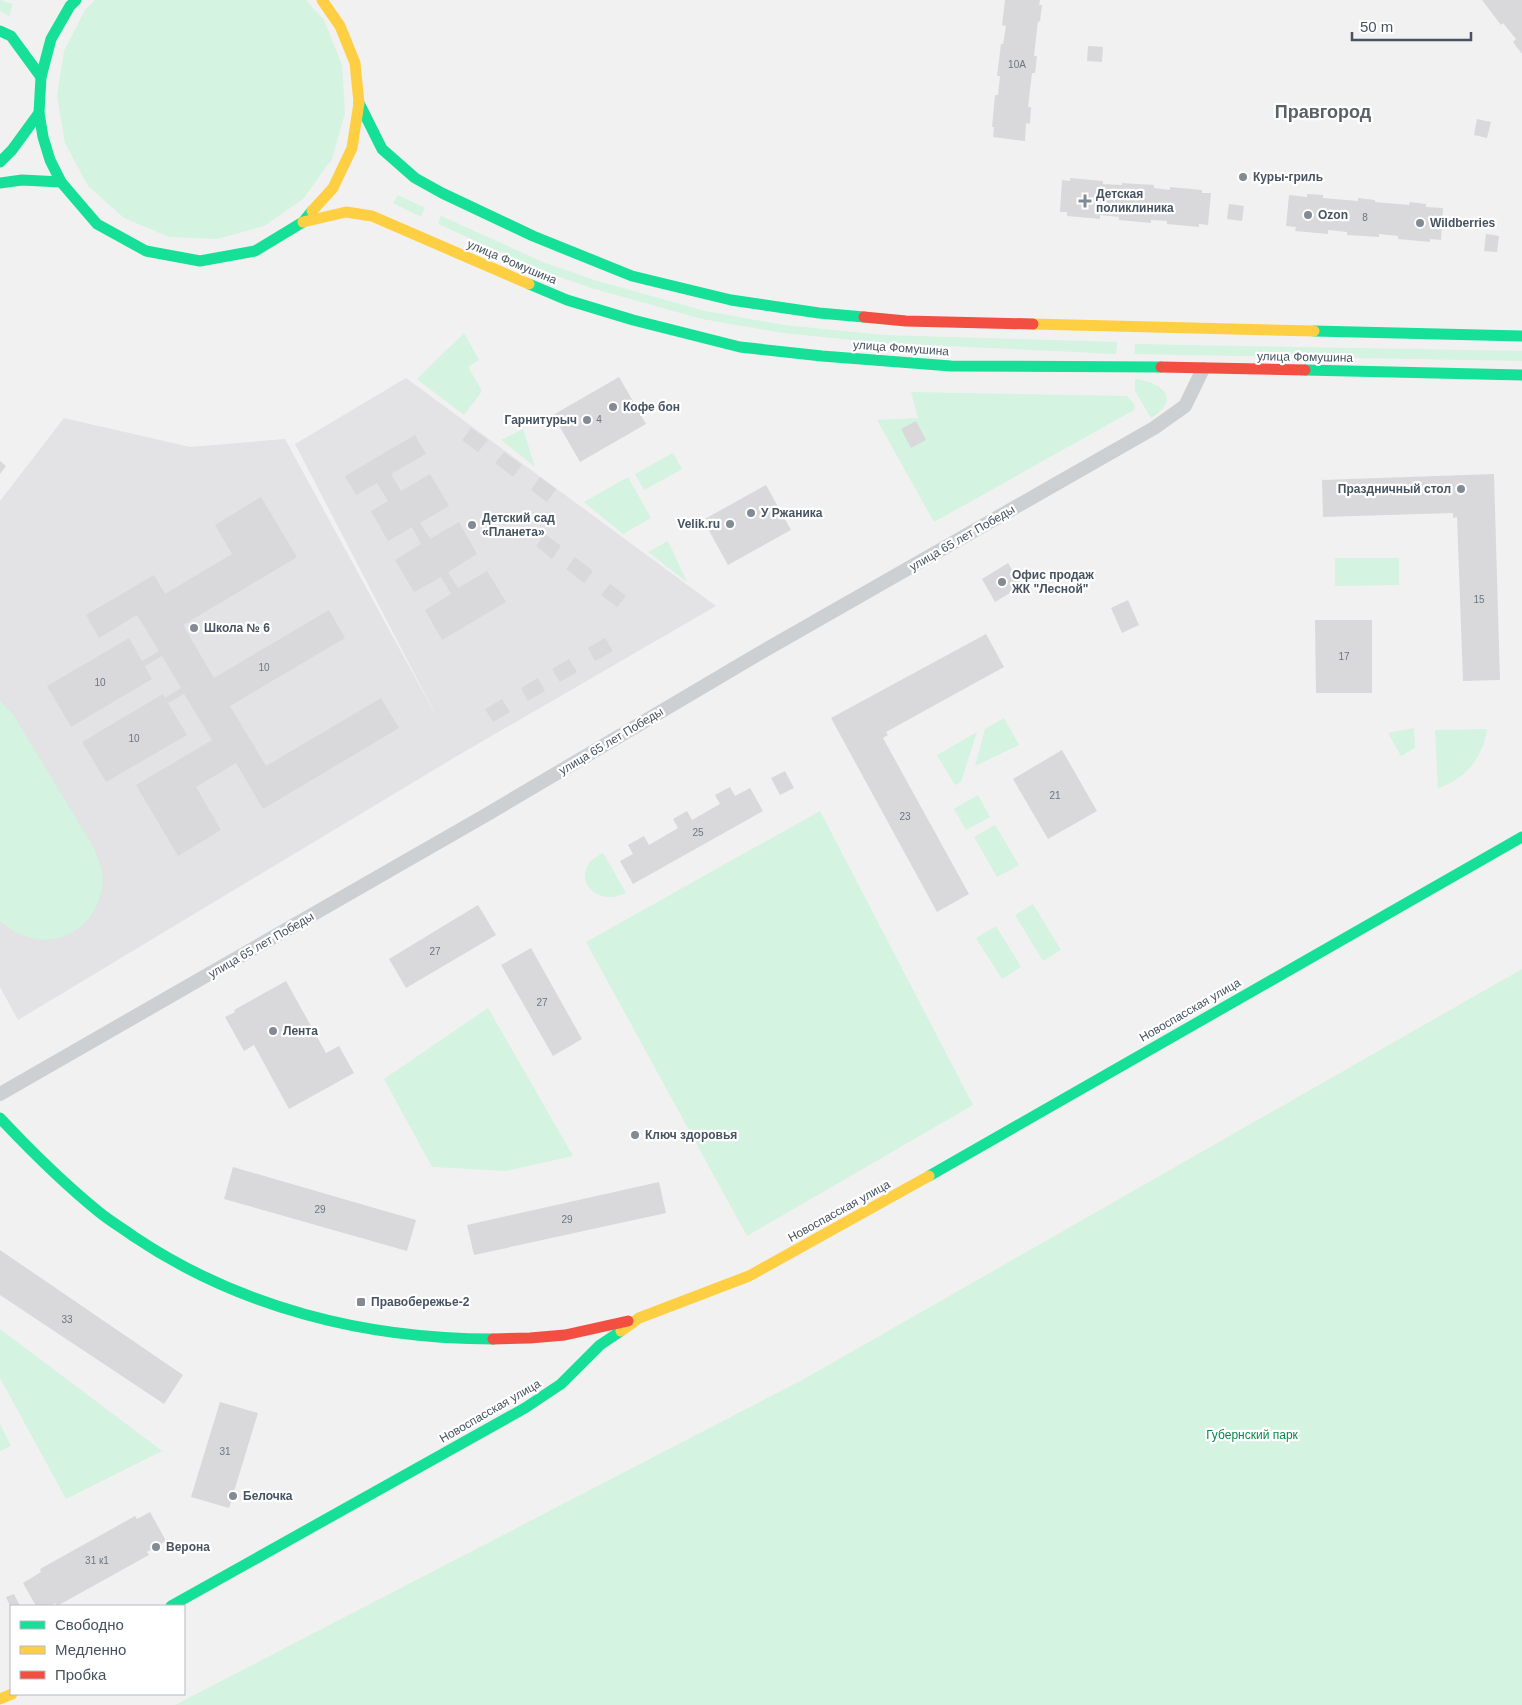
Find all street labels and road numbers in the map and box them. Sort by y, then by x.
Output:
street label: улица Фомушина [465,237,559,287]
street label: улица Фомушина [853,338,950,358]
street label: улица Фомушина [1257,349,1354,365]
street label: улица 65 лет Победы [907,502,1017,574]
street label: улица 65 лет Победы [556,704,666,778]
street label: улица 65 лет Победы [206,909,316,981]
street label: Новоспасская улица [1137,975,1243,1045]
street label: Новоспасская улица [786,1177,893,1245]
street label: Новоспасская улица [437,1376,543,1446]

